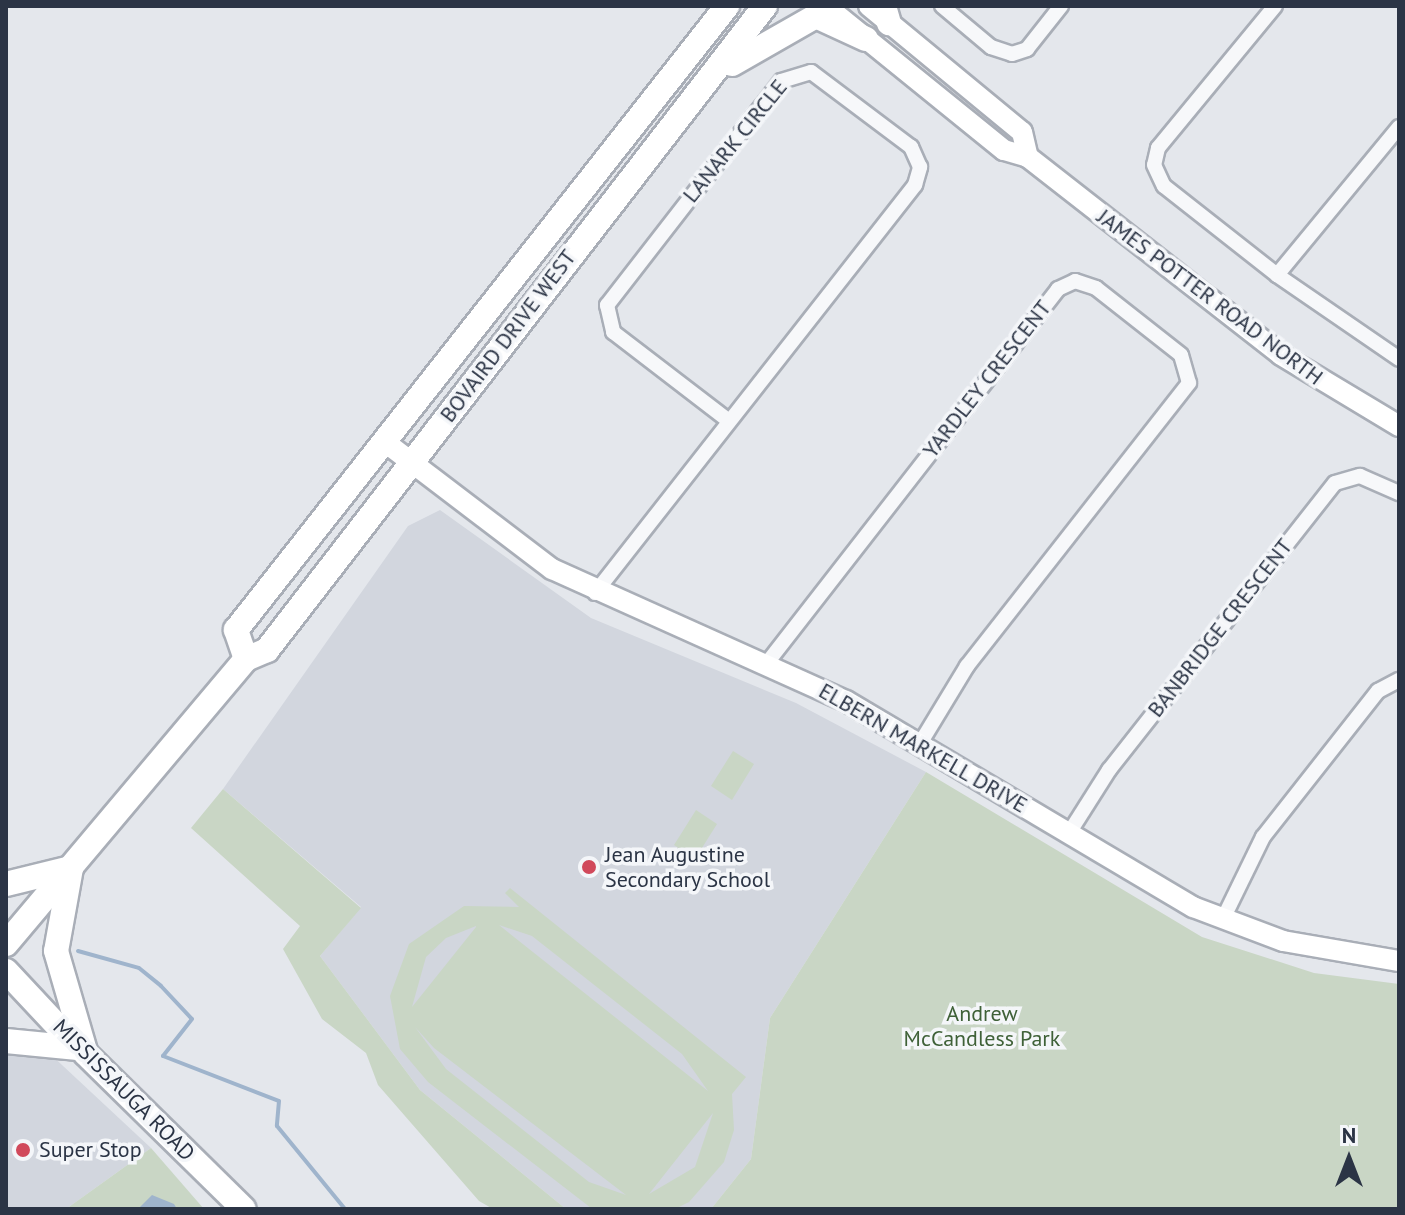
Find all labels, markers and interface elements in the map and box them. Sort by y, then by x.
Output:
street label: LANARK CIRCLE [677,74,793,208]
street label: JAMES POTTER ROAD NORTH [1092,203,1328,391]
street label: BOVAIRD DRIVE WEST [434,244,582,428]
street label: YARDLEY CRESCENT [917,295,1057,463]
street label: BANBRIDGE CRESCENT [1142,534,1298,722]
street label: ELBERN MARKELL DRIVE [814,677,1032,819]
place label: Jean Augustine Secondary School [605,841,771,892]
marker: Jean Augustine Secondary School [580,858,598,876]
park label: Andrew McCandless Park [904,1000,1060,1052]
street label: MISSISSAUGA ROAD [47,1013,201,1167]
north arrow [1309,1119,1389,1199]
text: N [1342,1121,1356,1149]
place label: Super Stop [39,1137,142,1163]
marker: Super Stop [14,1141,32,1159]

